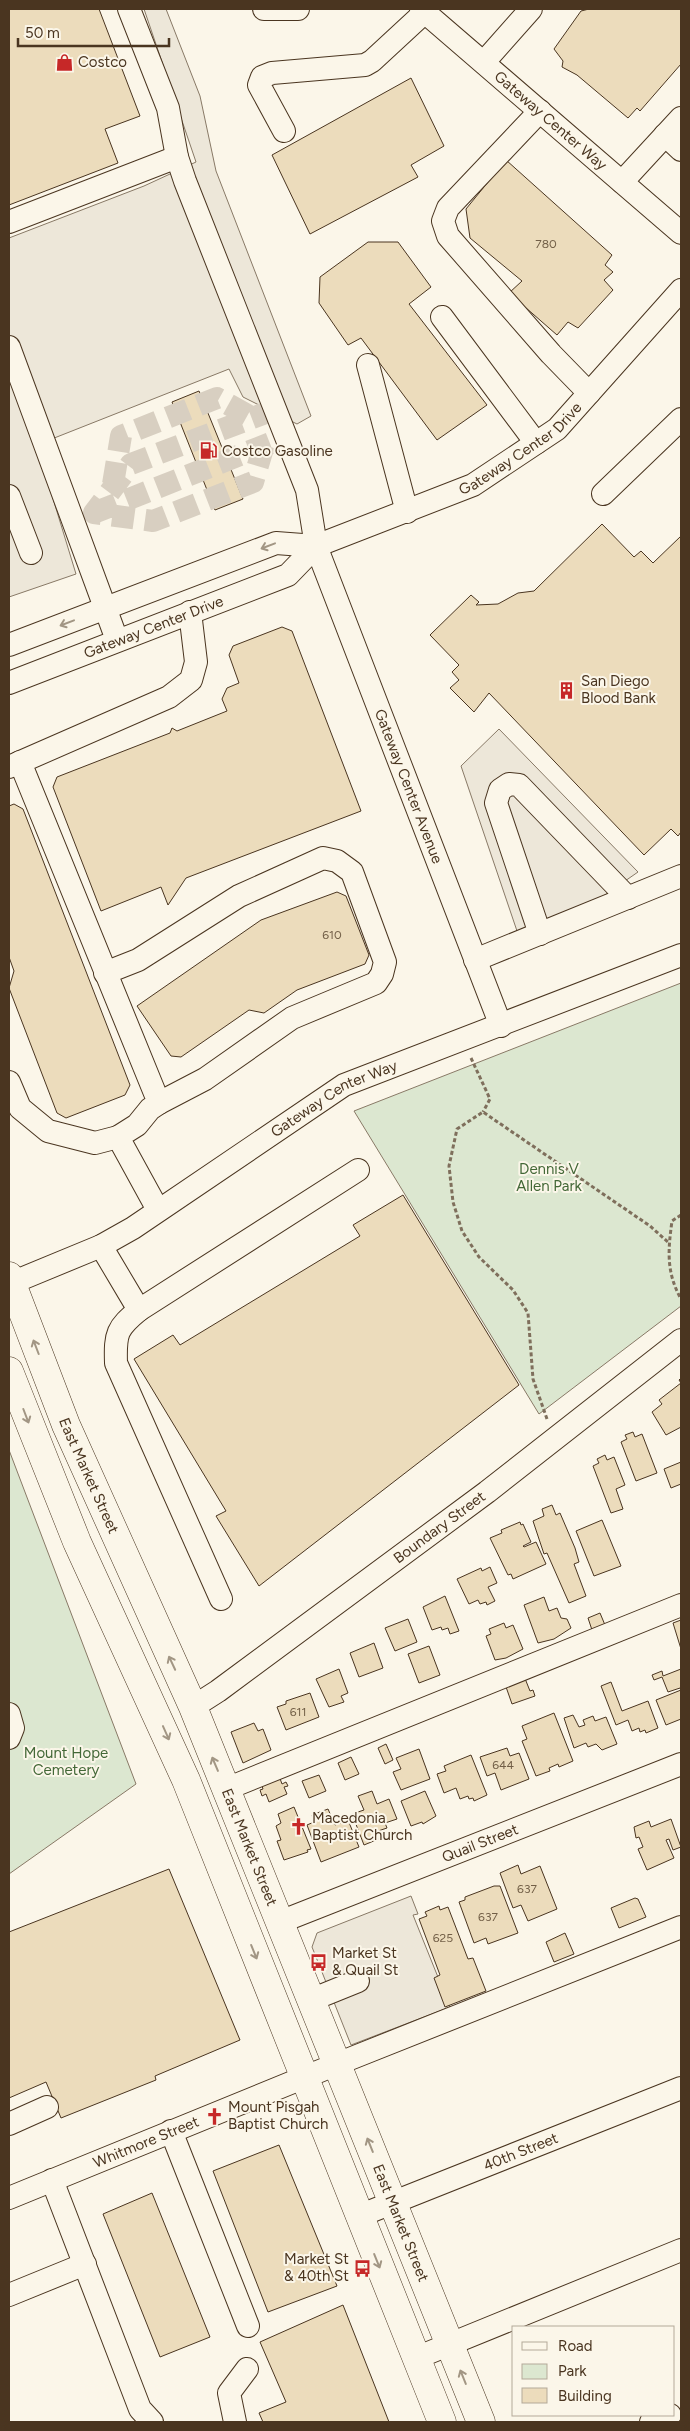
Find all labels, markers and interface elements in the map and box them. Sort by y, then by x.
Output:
scale bar [18,15,169,47]
text: 50 m [25,24,60,42]
shop icon: Costco [54,52,74,72]
place label: Costco [78,53,127,71]
street label: Gateway Center Way [491,67,611,174]
house number: 780 [535,237,557,251]
street label: Gateway Center Drive [456,399,586,499]
fuel station icon: Costco Gasoline [198,441,218,461]
place label: Costco Gasoline [222,442,333,460]
one-way arrow [260,542,276,551]
street label: Gateway Center Drive [81,592,226,662]
one-way arrow [60,618,75,628]
place label: San Diego Blood Bank [581,672,657,707]
building icon: San Diego Blood Bank [557,680,577,700]
street label: Gateway Center Avenue [371,706,447,866]
house number: 610 [322,928,342,942]
street label: Gateway Center Way [267,1056,400,1141]
park label: Dennis V Allen Park [516,1160,582,1195]
one-way arrow [31,1339,40,1355]
one-way arrow [22,1408,31,1423]
street label: East Market Street [55,1415,123,1537]
street label: Boundary Street [390,1487,489,1567]
one-way arrow [167,1656,176,1671]
house number: 611 [290,1705,306,1719]
one-way arrow [161,1725,171,1740]
park label: Mount Hope Cemetery [24,1744,108,1779]
one-way arrow [210,1757,220,1772]
house number: 644 [492,1758,514,1772]
street label: East Market Street [218,1786,281,1909]
place label: Macedonia Baptist Church [312,1809,412,1844]
church icon: Macedonia Baptist Church [288,1817,308,1837]
street label: Quail Street [439,1820,521,1866]
house number: 637 [517,1882,537,1896]
house number: 637 [478,1910,498,1924]
house number: 625 [433,1931,453,1945]
one-way arrow [250,1944,259,1959]
place label: Market St & Quail St [332,1944,399,1979]
bus stop icon: Market St & Quail St [308,1952,328,1972]
place label: Mount Pisgah Baptist Church [228,2098,328,2133]
church icon: Mount Pisgah Baptist Church [204,2106,224,2126]
street label: Whitmore Street [91,2112,202,2172]
street label: 40th Street [481,2129,561,2175]
one-way arrow [364,2138,374,2153]
street label: East Market Street [369,2162,433,2285]
place label: Market St & 40th St [284,2250,349,2285]
one-way arrow [373,2253,383,2268]
bus stop icon: Market St & 40th St [353,2258,373,2278]
legend [512,2326,675,2416]
text: Road [558,2337,593,2355]
text: Park [558,2362,587,2380]
one-way arrow [457,2370,467,2385]
text: Building [558,2387,612,2405]

